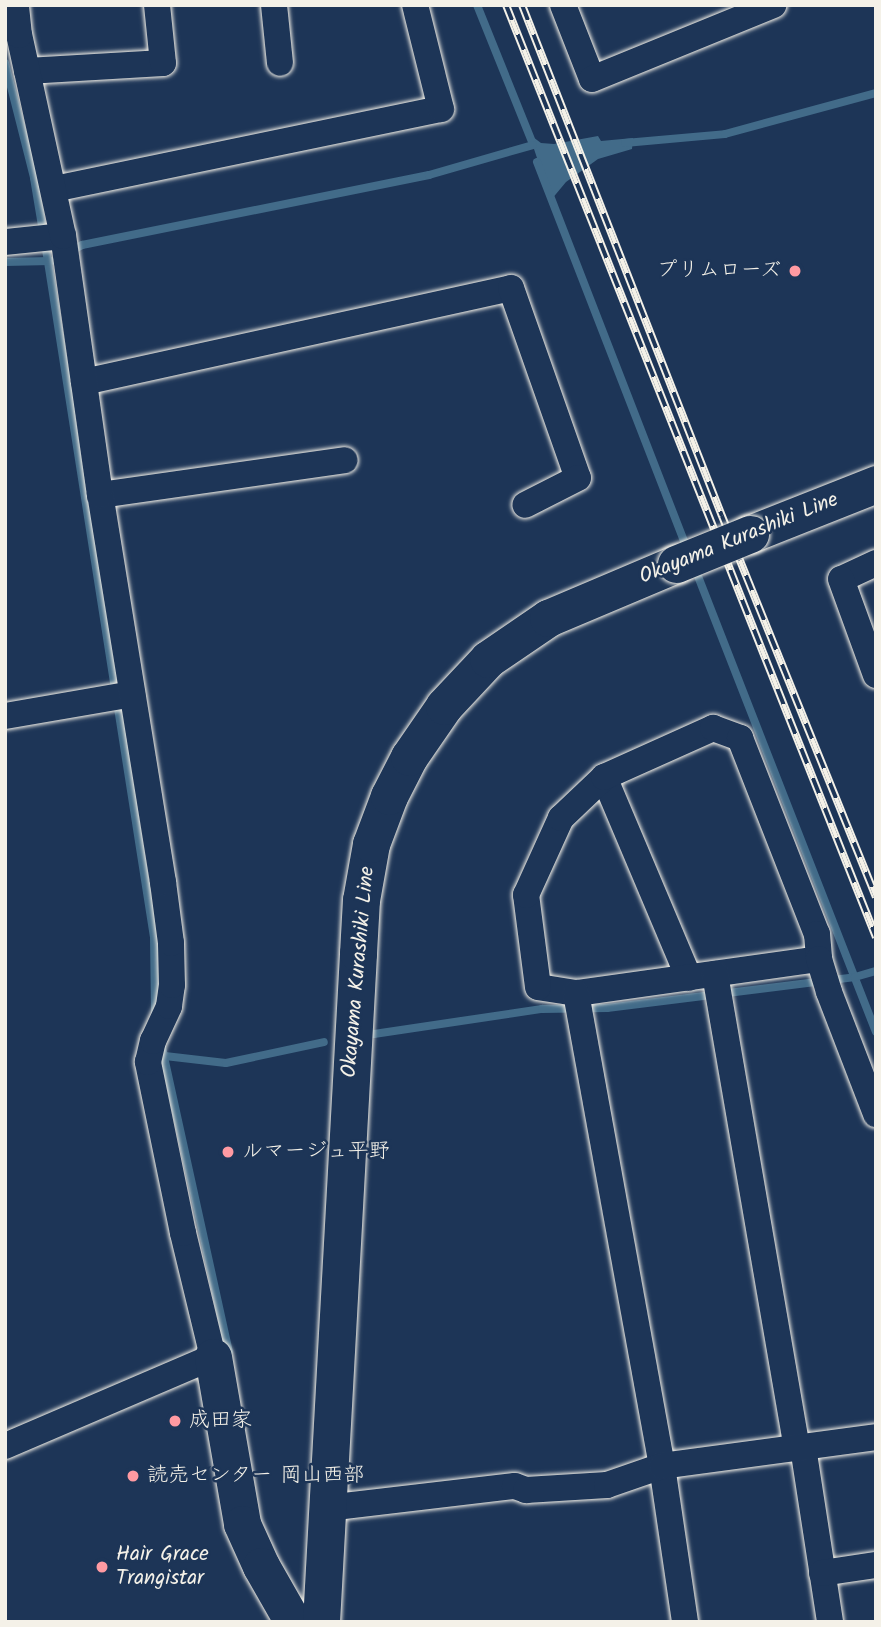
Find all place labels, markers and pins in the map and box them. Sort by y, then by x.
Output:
place label: プリムローズ [655,258,781,284]
marker: プリムローズ [787,263,803,279]
place label: ルマージュ平野 [242,1139,389,1165]
marker: ルマージュ平野 [220,1144,236,1160]
place label: 成田家 [189,1408,252,1434]
marker: 成田家 [167,1413,183,1429]
place label: 読売センター 岡山西部 [147,1463,365,1489]
marker: 読売センター 岡山西部 [125,1468,141,1484]
place label: Hair Grace Trangistar [116,1542,209,1592]
marker: Hair Grace Trangistar [94,1559,110,1575]

